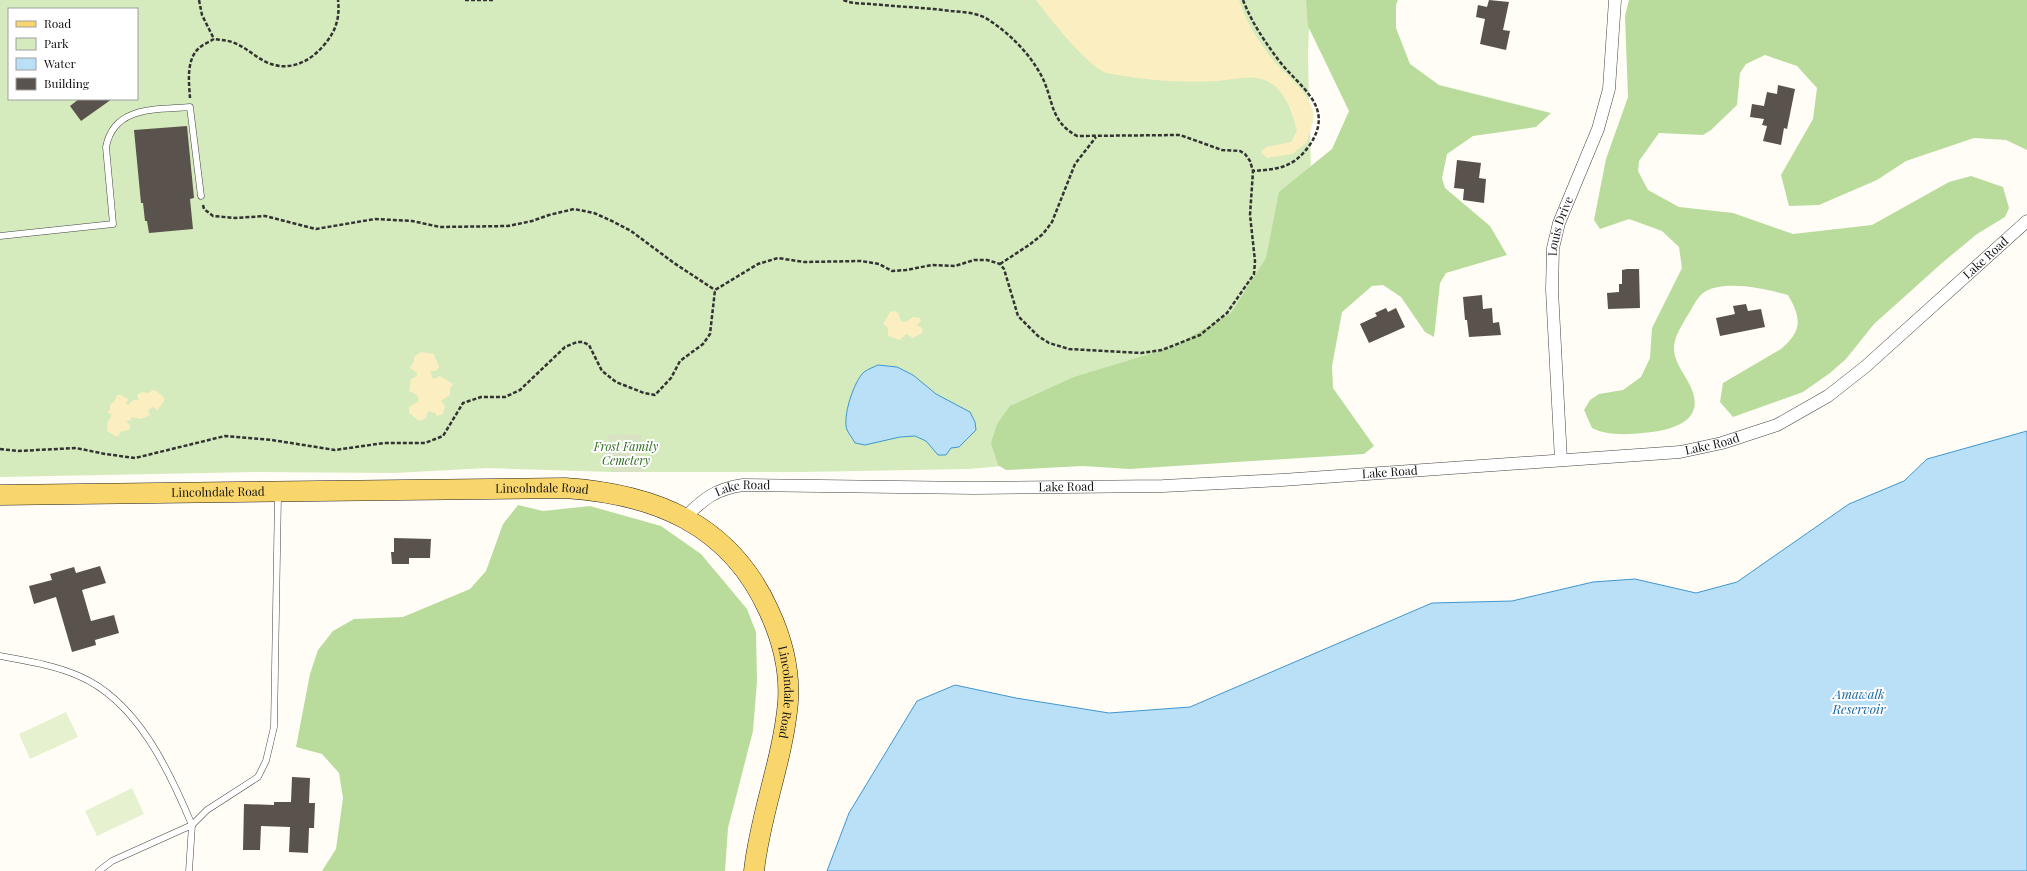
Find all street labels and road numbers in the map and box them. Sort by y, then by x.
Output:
street label: Louis Drive [1544,194,1576,256]
street label: Lake Road [1959,233,2011,282]
street label: Lake Road [1683,429,1741,458]
street label: Lake Road [1361,461,1418,481]
street label: Lake Road [712,476,770,499]
street label: Lake Road [1038,478,1094,494]
street label: Lincolndale Road [495,479,590,497]
street label: Lincolndale Road [171,483,265,500]
street label: Lincolndale Road [775,644,797,740]

